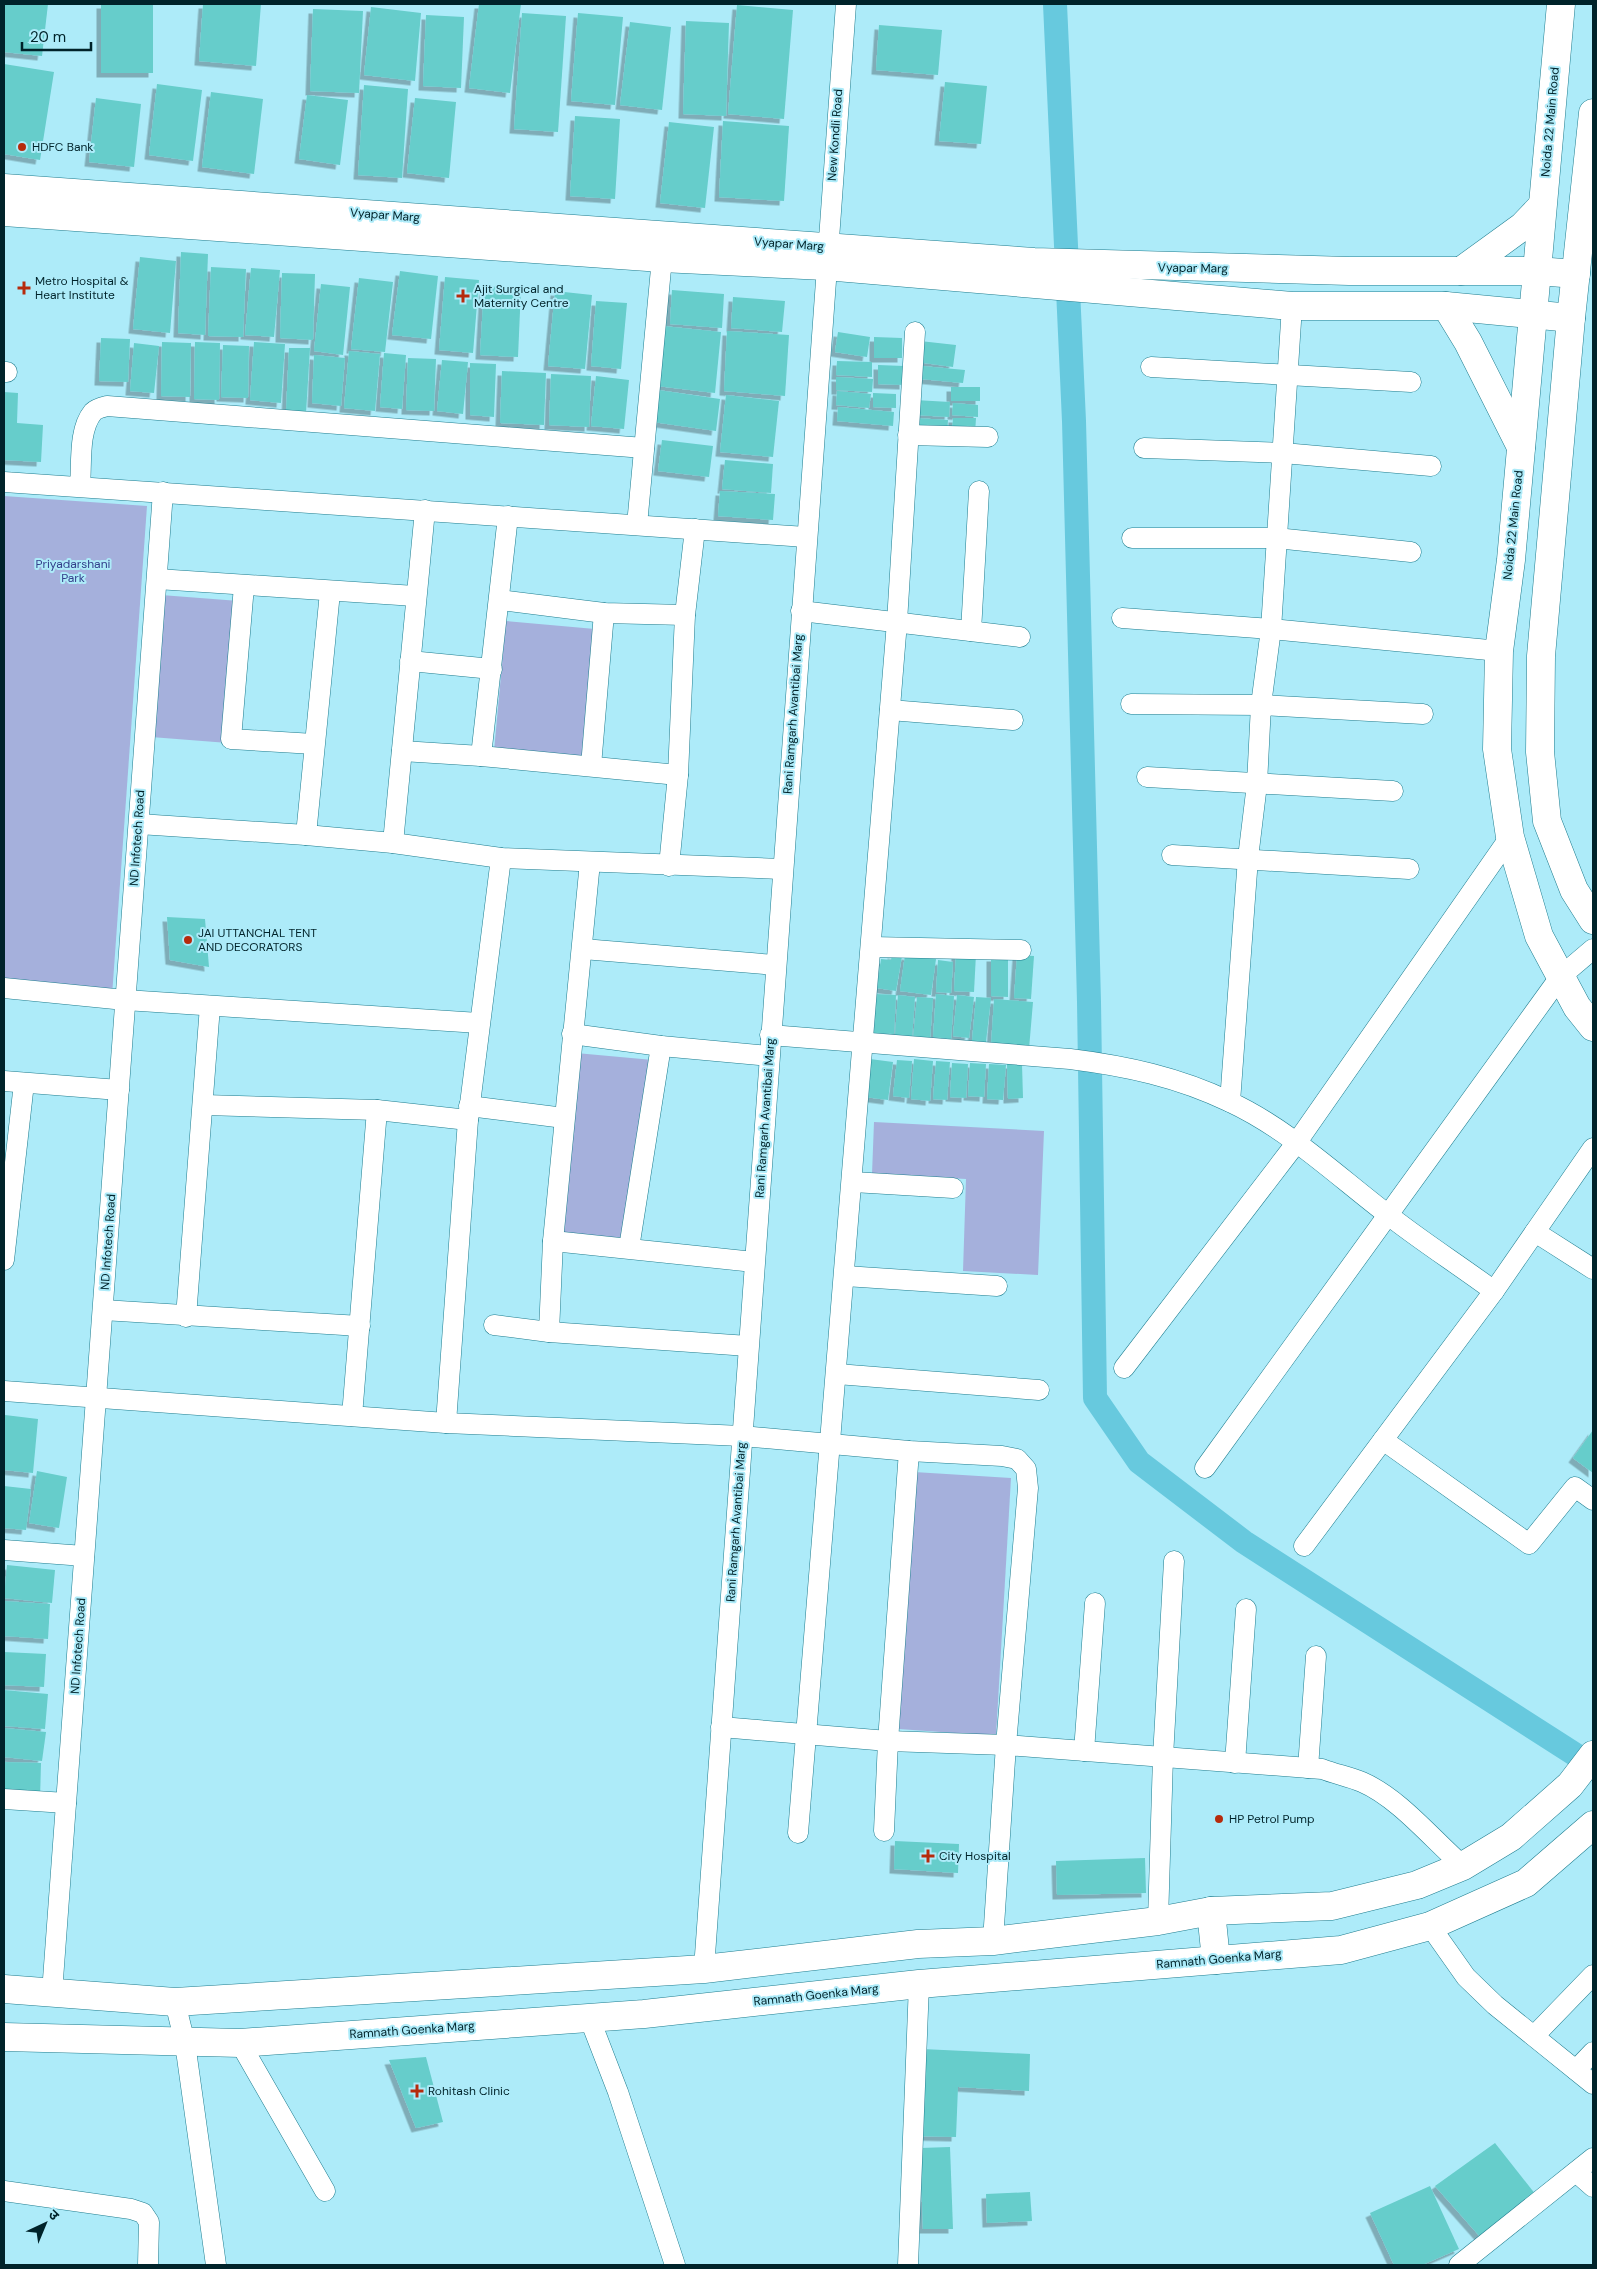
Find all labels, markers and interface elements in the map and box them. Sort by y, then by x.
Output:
scale bar [22,20,91,52]
text: 20 m [30,27,66,47]
street label: Noida 22 Main Road [1537,66,1563,178]
street label: New Kondli Road [824,89,846,181]
place label: HDFC Bank [32,139,93,155]
marker: HDFC Bank [16,141,28,153]
street label: Vyapar Marg [349,205,421,225]
street label: Vyapar Marg [753,234,825,254]
street label: Vyapar Marg [1158,259,1229,277]
place label: Metro Hospital & Heart Institute [35,273,129,303]
marker: Metro Hospital & Heart Institute [17,281,31,295]
place label: Ajit Surgical and Maternity Centre [474,281,569,311]
marker: Ajit Surgical and Maternity Centre [456,289,470,303]
street label: Noida 22 Main Road [1499,469,1527,581]
park label: Priyadarshani Park [36,556,111,586]
street label: Rani Ramgarh Avantibai Marg [779,633,807,795]
street label: ND Infotech Road [126,789,148,887]
place label: JAI UTTANCHAL TENT AND DECORATORS [198,925,317,955]
marker: JAI UTTANCHAL TENT AND DECORATORS [182,934,194,946]
street label: Rani Ramgarh Avantibai Marg [751,1037,779,1199]
street label: ND Infotech Road [97,1193,119,1291]
street label: Rani Ramgarh Avantibai Marg [722,1441,750,1603]
street label: ND Infotech Road [67,1597,89,1695]
place label: HP Petrol Pump [1229,1811,1315,1827]
marker: HP Petrol Pump [1213,1813,1225,1825]
place label: City Hospital [939,1848,1011,1864]
marker: City Hospital [921,1849,935,1863]
street label: Ramnath Goenka Marg [1156,1946,1282,1972]
street label: Ramnath Goenka Marg [753,1980,880,2010]
street label: Ramnath Goenka Marg [349,2018,475,2042]
place label: Rohitash Clinic [428,2083,510,2099]
marker: Rohitash Clinic [410,2084,424,2098]
north arrow [20,2199,70,2249]
text: उ [45,2205,64,2225]

